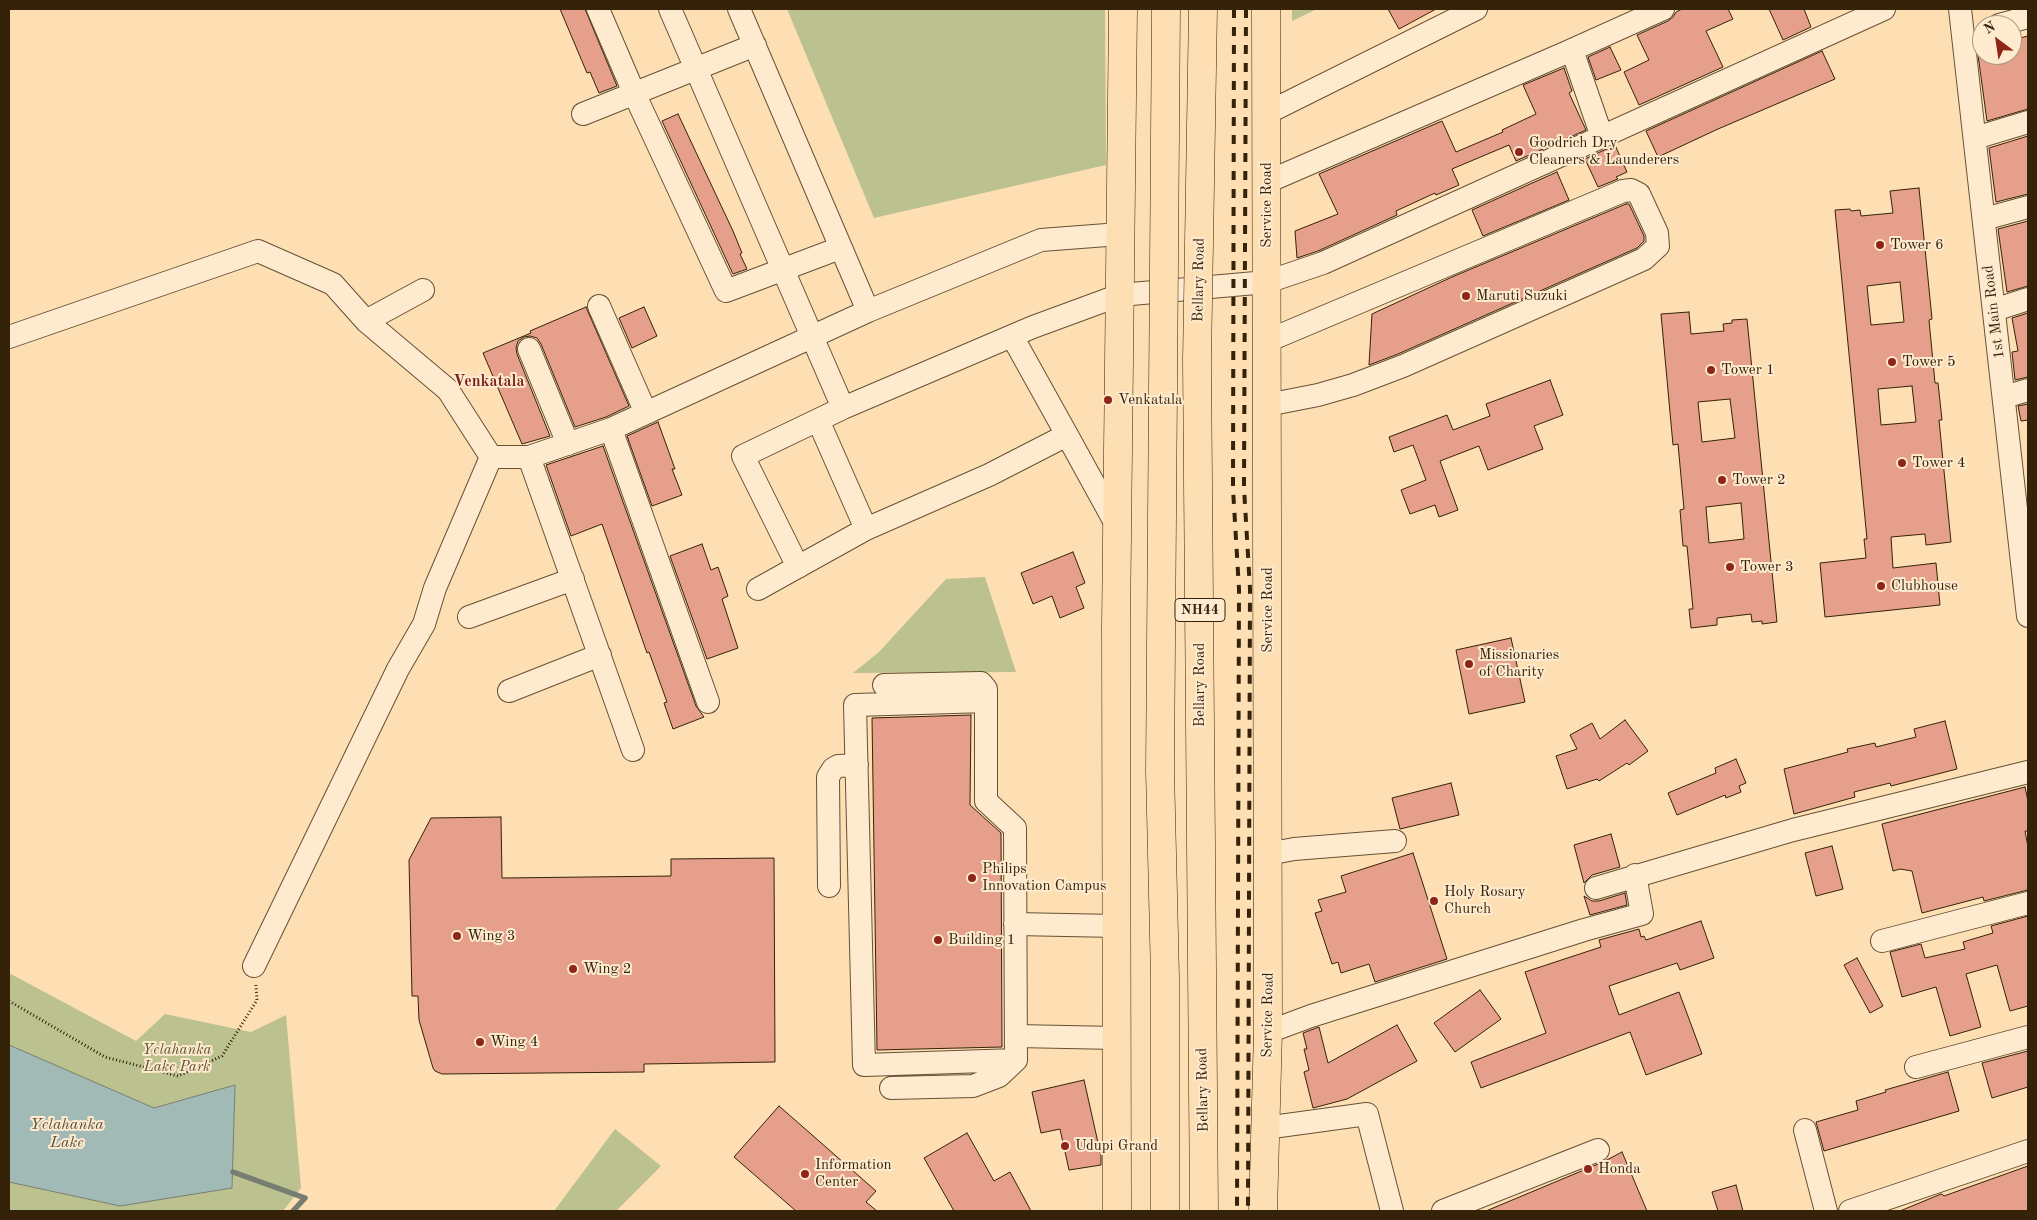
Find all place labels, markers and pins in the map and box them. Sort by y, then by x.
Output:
place label: Goodrich Dry Cleaners & Launderers [1529,134,1679,169]
marker: Goodrich Dry Cleaners & Launderers [1513,146,1525,158]
place label: Tower 6 [1890,236,1944,254]
marker: Tower 6 [1874,239,1886,251]
place label: Maruti Suzuki [1476,287,1567,305]
marker: Maruti Suzuki [1460,290,1472,302]
place label: Tower 5 [1902,353,1956,371]
marker: Tower 5 [1886,356,1898,368]
place label: Tower 1 [1721,361,1775,379]
marker: Tower 1 [1705,364,1717,376]
place label: Venkatala [1118,391,1182,409]
marker: Venkatala [1102,394,1114,406]
place label: Tower 4 [1912,454,1966,472]
marker: Tower 4 [1896,457,1908,469]
place label: Tower 2 [1732,471,1786,489]
marker: Tower 2 [1716,474,1728,486]
place label: Tower 3 [1740,558,1794,576]
marker: Tower 3 [1724,561,1736,573]
place label: Clubhouse [1891,577,1958,595]
marker: Clubhouse [1875,580,1887,592]
place label: Missionaries of Charity [1479,646,1559,681]
marker: Missionaries of Charity [1463,658,1475,670]
place label: Philips Innovation Campus [982,860,1106,895]
marker: Philips Innovation Campus [966,872,978,884]
place label: Holy Rosary Church [1444,883,1526,918]
marker: Holy Rosary Church [1428,895,1440,907]
place label: Wing 3 [467,927,516,945]
marker: Wing 3 [451,930,463,942]
place label: Building 1 [948,931,1015,949]
marker: Building 1 [932,934,944,946]
place label: Wing 2 [583,960,632,978]
marker: Wing 2 [567,963,579,975]
place label: Wing 4 [490,1033,539,1051]
marker: Wing 4 [474,1036,486,1048]
place label: Udupi Grand [1075,1137,1158,1155]
marker: Udupi Grand [1059,1140,1071,1152]
place label: Information Center [815,1156,892,1191]
place label: Honda [1598,1160,1641,1178]
marker: Honda [1582,1163,1594,1175]
marker: Information Center [799,1168,811,1180]

